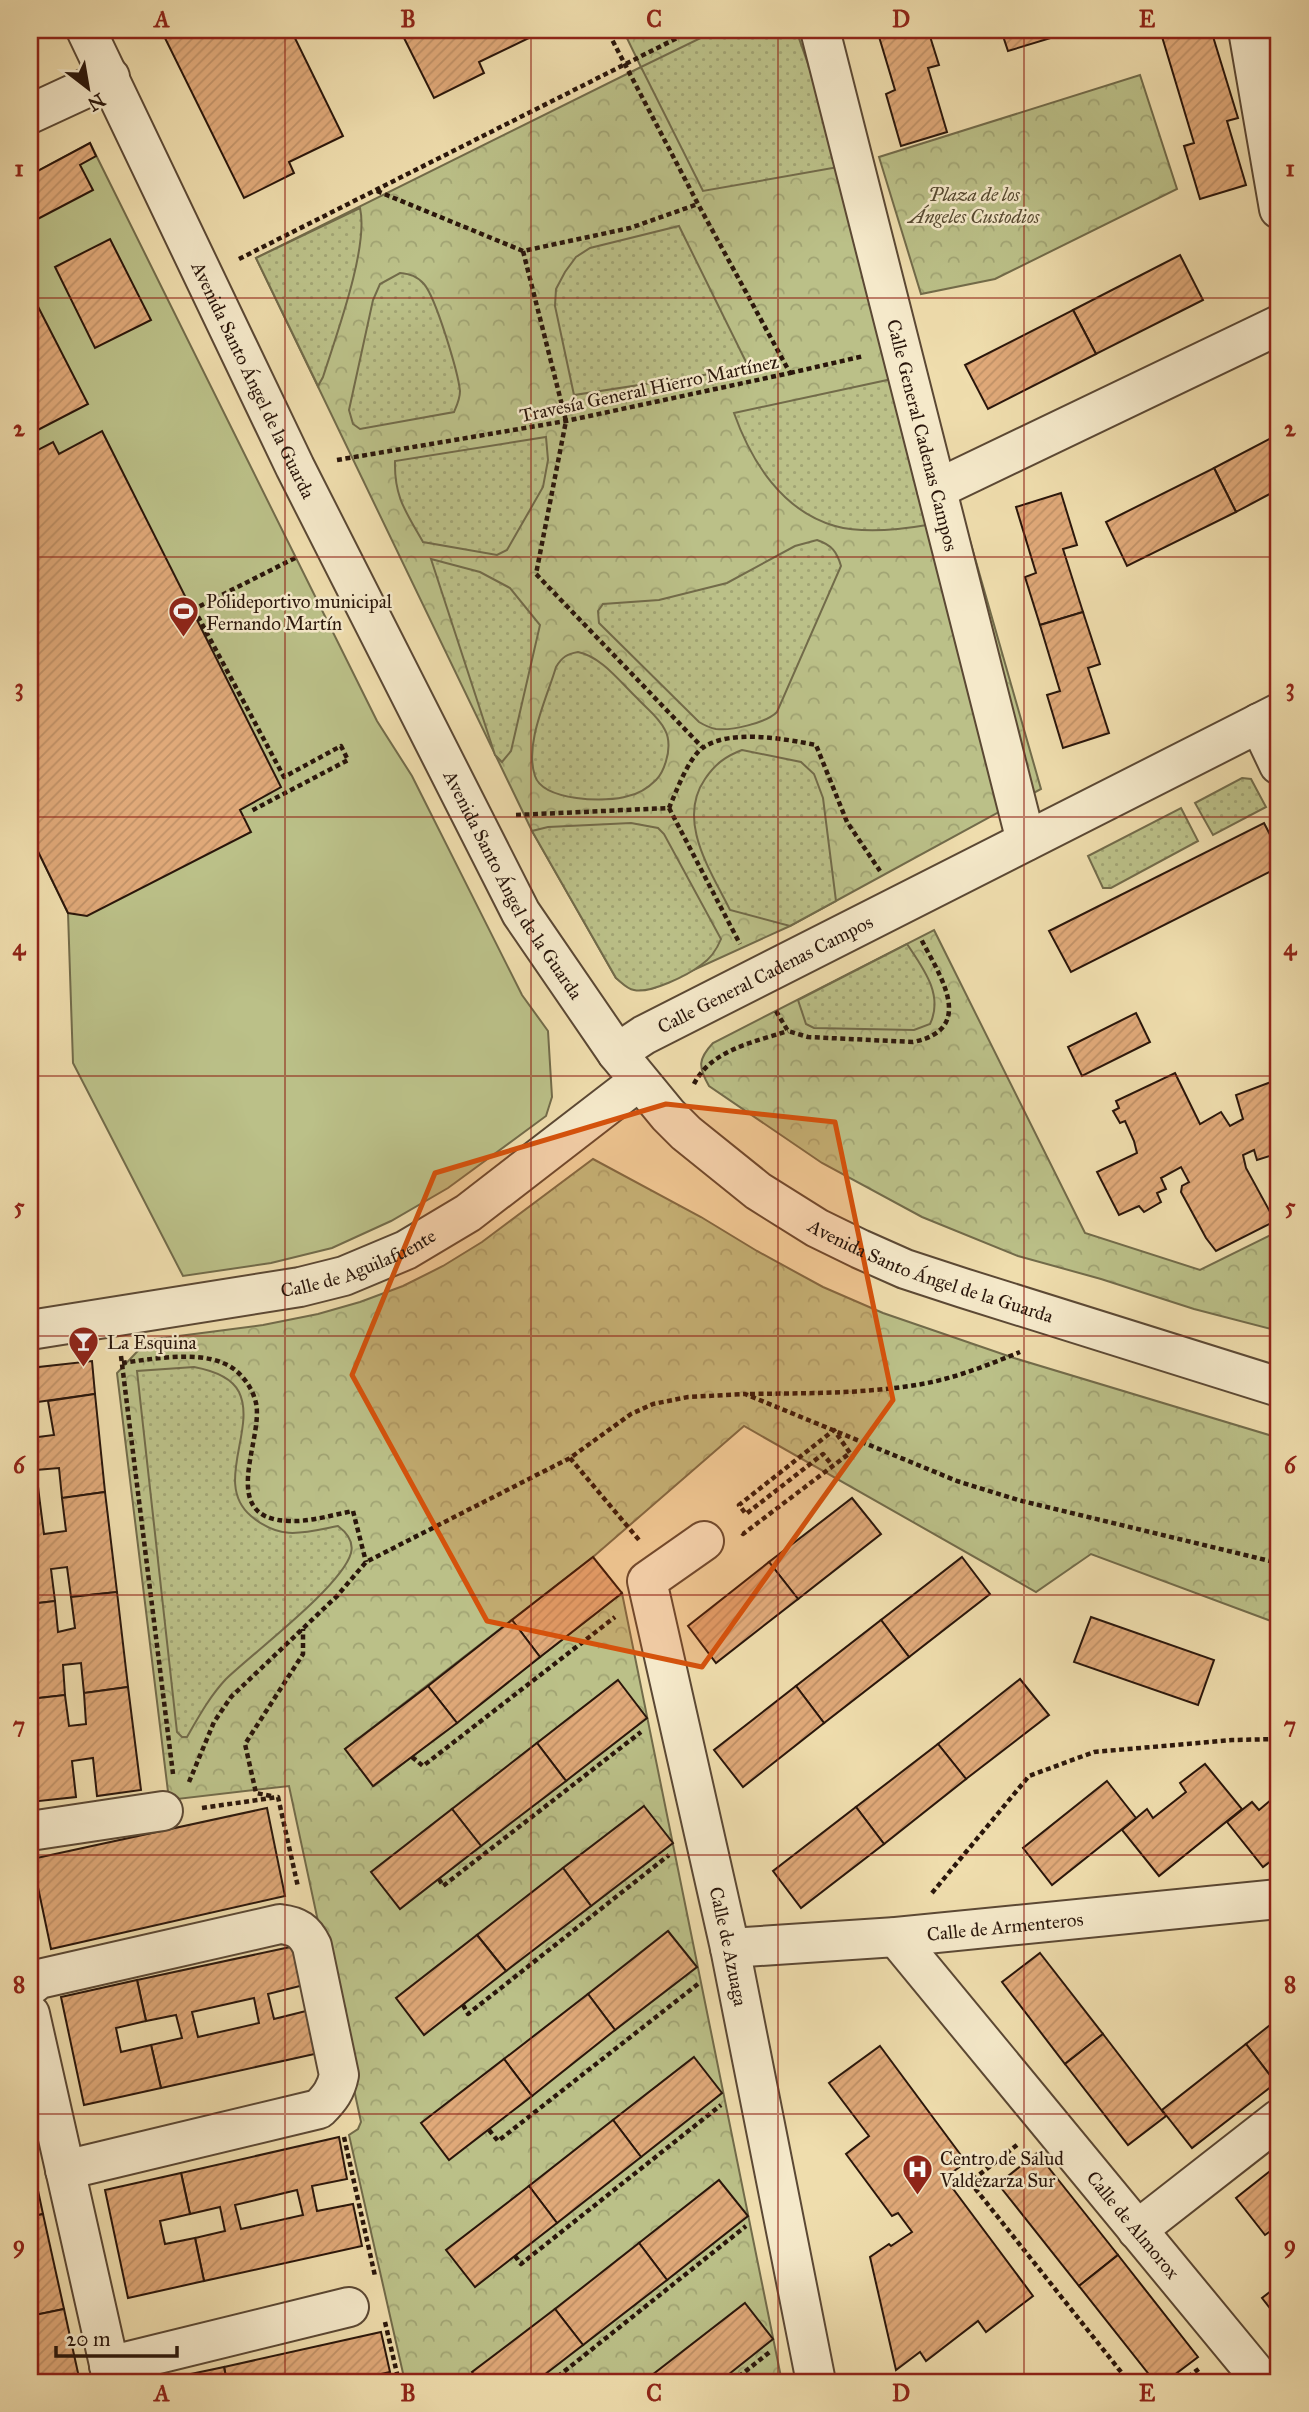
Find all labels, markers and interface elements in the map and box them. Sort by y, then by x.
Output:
text: A [152,5,170,33]
text: B [400,5,416,33]
text: C [646,5,662,33]
text: D [892,5,910,33]
text: E [1139,5,1156,33]
north arrow [52,52,122,122]
text: N [84,88,109,116]
text: 1 [14,154,24,182]
text: 1 [1285,154,1295,182]
park label: Plaza de los Ángeles Custodios [906,183,1040,228]
street label: Avenida Santo Ángel de la Guarda [186,257,321,503]
street label: Calle General Cadenas Campos [882,317,963,554]
street label: Travesía General Hierro Martínez [518,350,781,427]
text: 2 [13,414,25,442]
text: 2 [1284,414,1296,442]
place label: Polideportivo municipal Fernando Martín [206,590,393,635]
sports icon: Polideportivo municipal Fernando Martín [166,595,200,639]
text: 3 [14,673,24,702]
text: 3 [1285,673,1295,702]
street label: Avenida Santo Ángel de la Guarda [438,766,588,1005]
street label: Calle General Cadenas Campos [654,910,877,1038]
text: 4 [13,933,27,961]
text: 4 [1284,933,1298,961]
text: 5 [14,1192,25,1220]
text: 5 [1285,1192,1296,1220]
street label: Avenida Santo Ángel de la Guarda [803,1214,1057,1328]
street label: Calle de Aguilafuente [279,1224,440,1302]
bar icon: La Esquina [67,1325,101,1369]
place label: La Esquina [107,1331,197,1355]
text: 6 [13,1451,26,1479]
text: 6 [1284,1451,1297,1479]
text: 7 [13,1711,25,1739]
text: 7 [1284,1711,1296,1739]
street label: Calle de Azuaga [704,1884,752,2009]
street label: Calle de Armenteros [926,1907,1085,1946]
text: 8 [13,1970,25,1998]
text: 8 [1284,1970,1296,1998]
place label: Centro de Salud Valdezarza Sur [939,2147,1064,2192]
hospital icon: Centro de Salud Valdezarza Sur [900,2152,934,2196]
street label: Calle de Almorox [1082,2166,1185,2284]
text: 9 [13,2230,25,2259]
text: 9 [1284,2230,1296,2259]
scale bar [56,2314,177,2358]
text: 20 m [66,2326,111,2352]
text: A [152,2379,170,2407]
text: B [400,2379,416,2407]
text: C [646,2379,662,2407]
text: D [892,2379,910,2407]
text: E [1139,2379,1156,2407]

